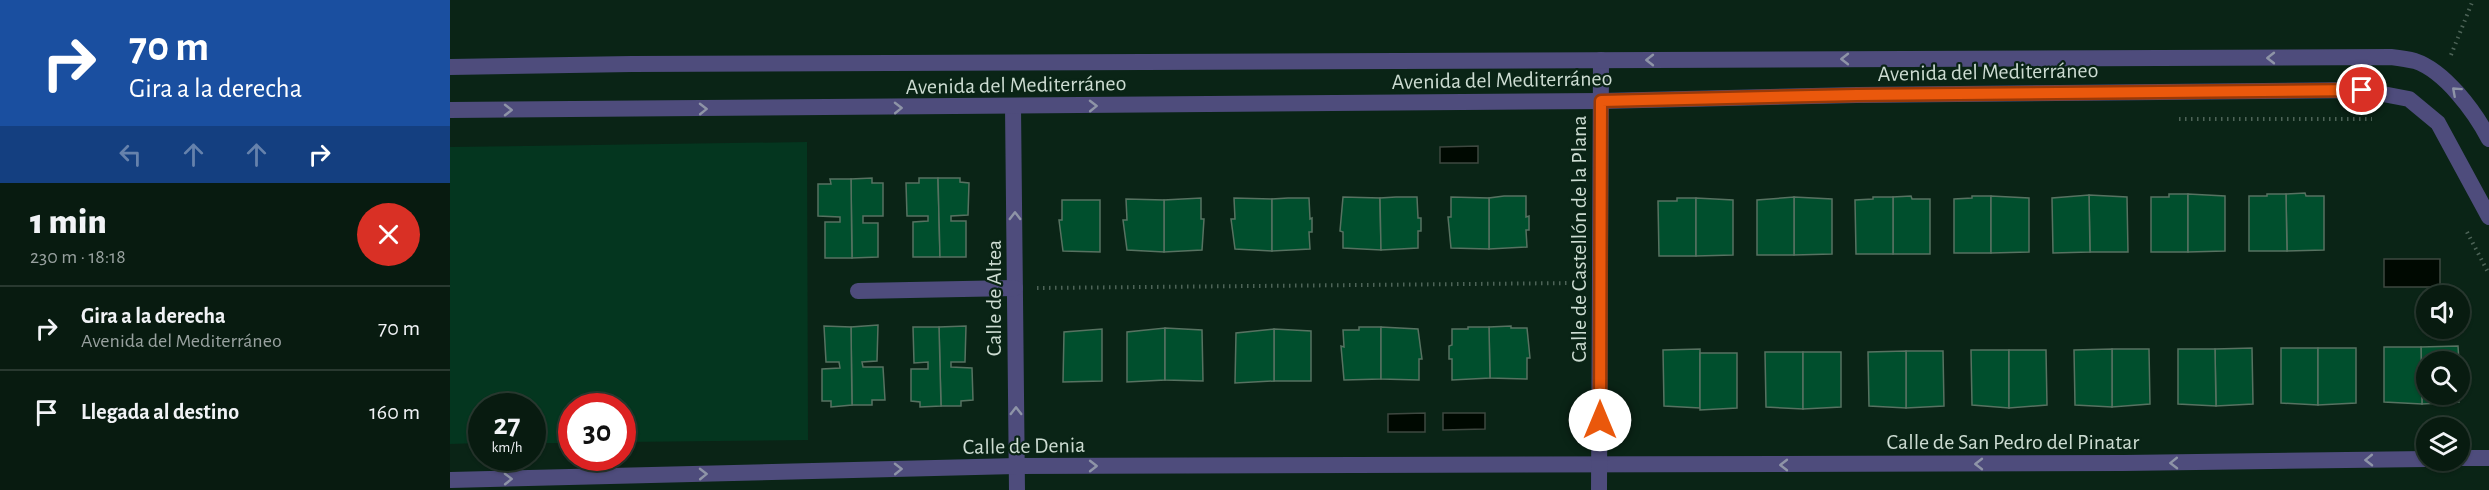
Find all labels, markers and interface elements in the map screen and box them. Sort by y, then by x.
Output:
icon: right [30,24,108,102]
text: 70 m [129,26,209,68]
one-way arrow [2267,51,2276,64]
one-way arrow [1841,53,1850,65]
one-way arrow [1646,54,1655,66]
street label: Avenida del Mediterráneo [1877,59,2099,85]
pin [2336,64,2387,115]
street label: Avenida del Mediterráneo [1391,67,1613,93]
street label: Avenida del Mediterráneo [905,72,1127,98]
icon: arrive [2345,73,2378,106]
text: Gira a la derecha [129,75,302,102]
one-way arrow [2452,87,2463,98]
one-way arrow [1089,100,1098,112]
one-way arrow [894,102,903,114]
one-way arrow [699,103,708,116]
one-way arrow [504,104,513,116]
street label: Calle de Castellón de la Plana [1568,115,1590,363]
icon: left [114,138,147,171]
icon: ahead [177,138,210,171]
icon: ahead [240,138,273,171]
icon: right [303,138,336,171]
button: close [357,203,420,266]
text: 1 min [30,204,107,240]
one-way arrow [1009,211,1021,220]
street label: Calle de Altea [983,240,1005,356]
text: 230 m · 18:18 [30,247,126,267]
map controls [2416,285,2470,471]
button: sound [2416,285,2470,339]
text: Gira a la derecha [81,305,226,327]
icon: right [30,312,63,345]
text: 70 m [378,317,420,339]
text: Avenida del Mediterráneo [81,331,282,351]
button: search [2416,351,2470,405]
position arrow [1568,388,1632,452]
speed limit sign: 30 [558,393,636,471]
icon: arrive [30,396,63,429]
text: Llegada al destino [81,401,239,423]
text: 160 m [369,401,420,423]
one-way arrow [1010,406,1022,415]
text: 27 [493,410,521,440]
button: layers [2416,417,2470,471]
street label: Calle de San Pedro del Pinatar [1887,431,2139,453]
street label: Calle de Denia [963,434,1086,458]
text: km/h [492,440,522,455]
one-way arrow [2364,454,2373,466]
one-way arrow [2169,456,2178,469]
one-way arrow [1974,458,1983,470]
one-way arrow [1779,459,1788,471]
one-way arrow [1089,460,1098,472]
one-way arrow [894,463,903,476]
one-way arrow [699,468,708,480]
one-way arrow [504,472,513,485]

